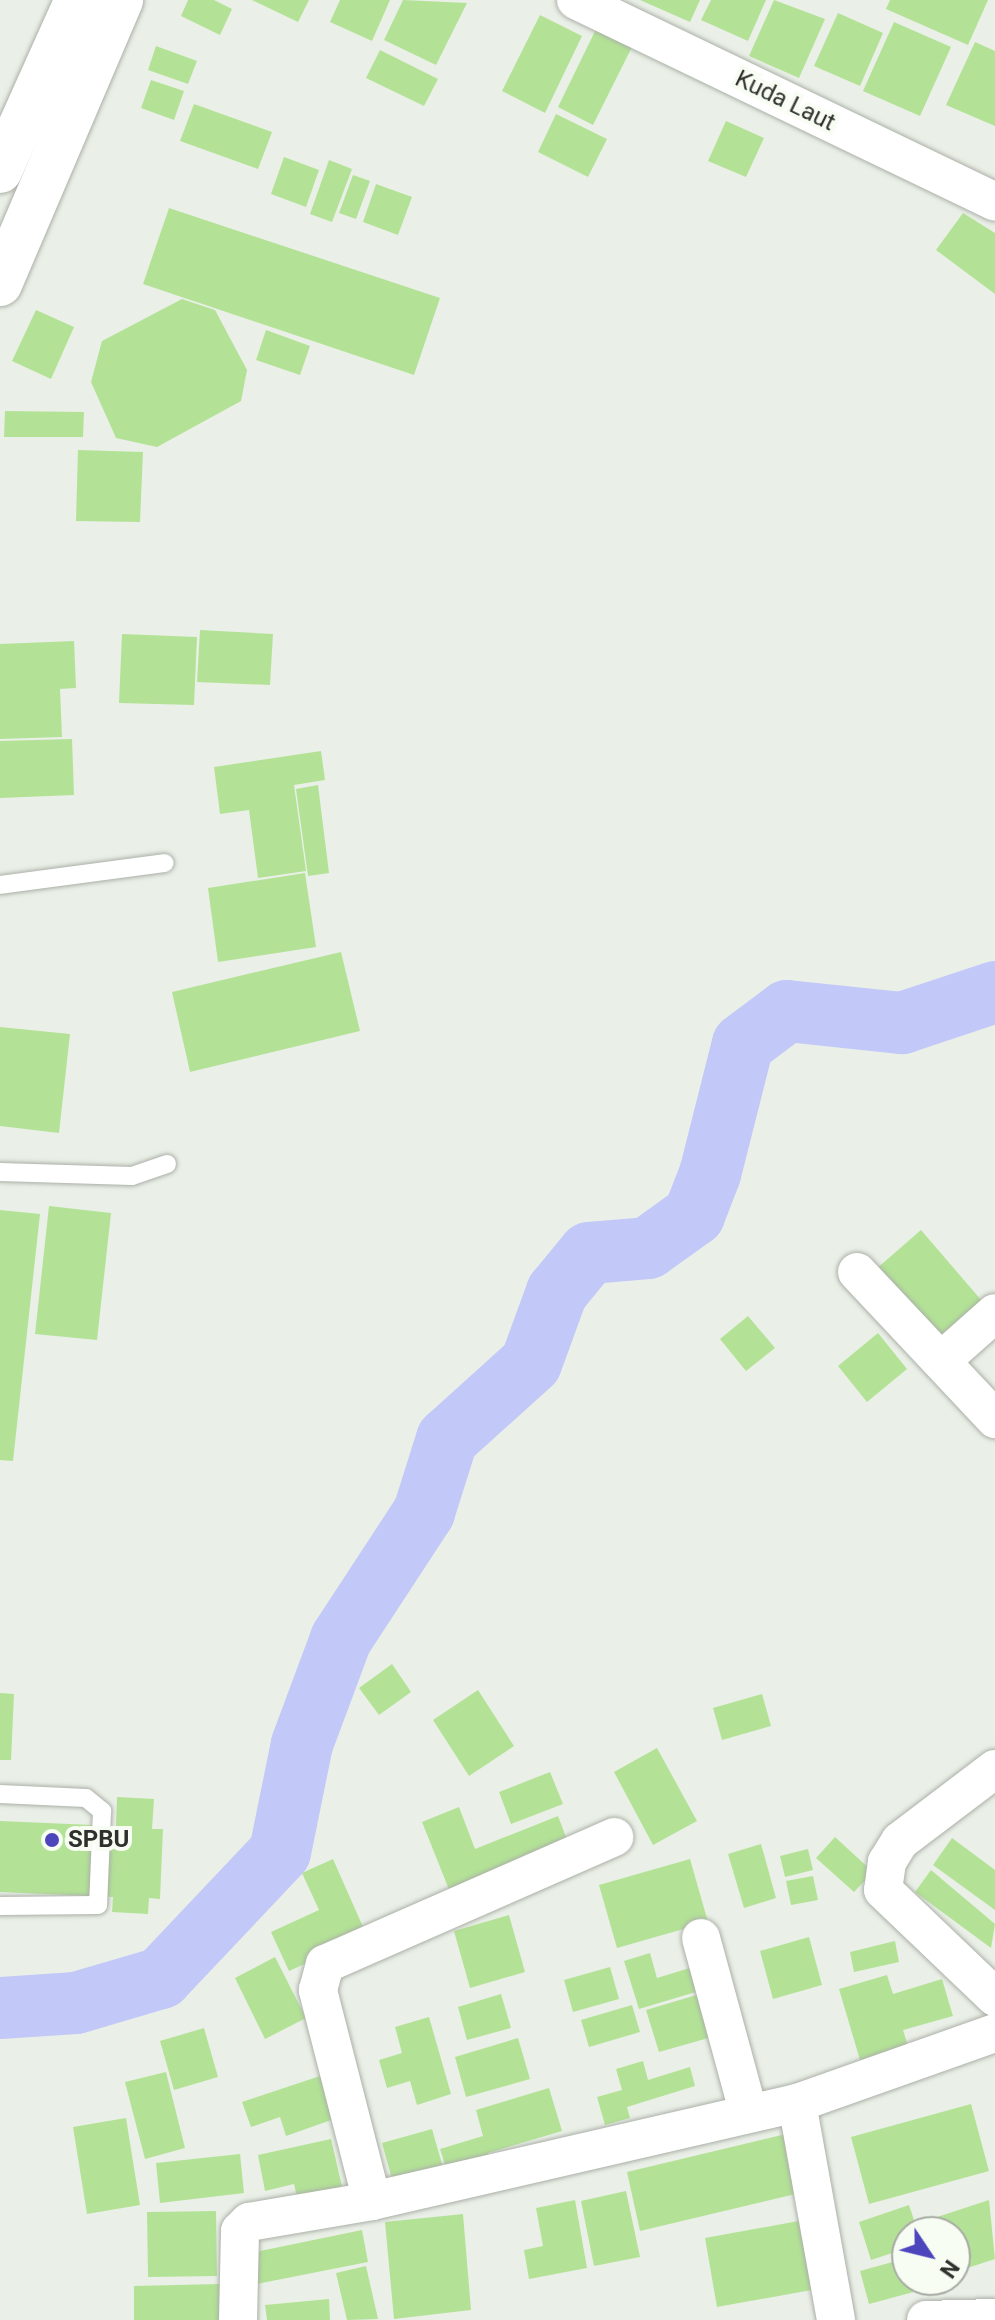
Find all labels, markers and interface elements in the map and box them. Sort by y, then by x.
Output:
street label: Kuda Laut [730,64,840,138]
place label: SPBU [68,1826,129,1854]
marker: SPBU [43,1831,61,1849]
north arrow [891,2216,971,2296]
text: N [935,2255,964,2282]

